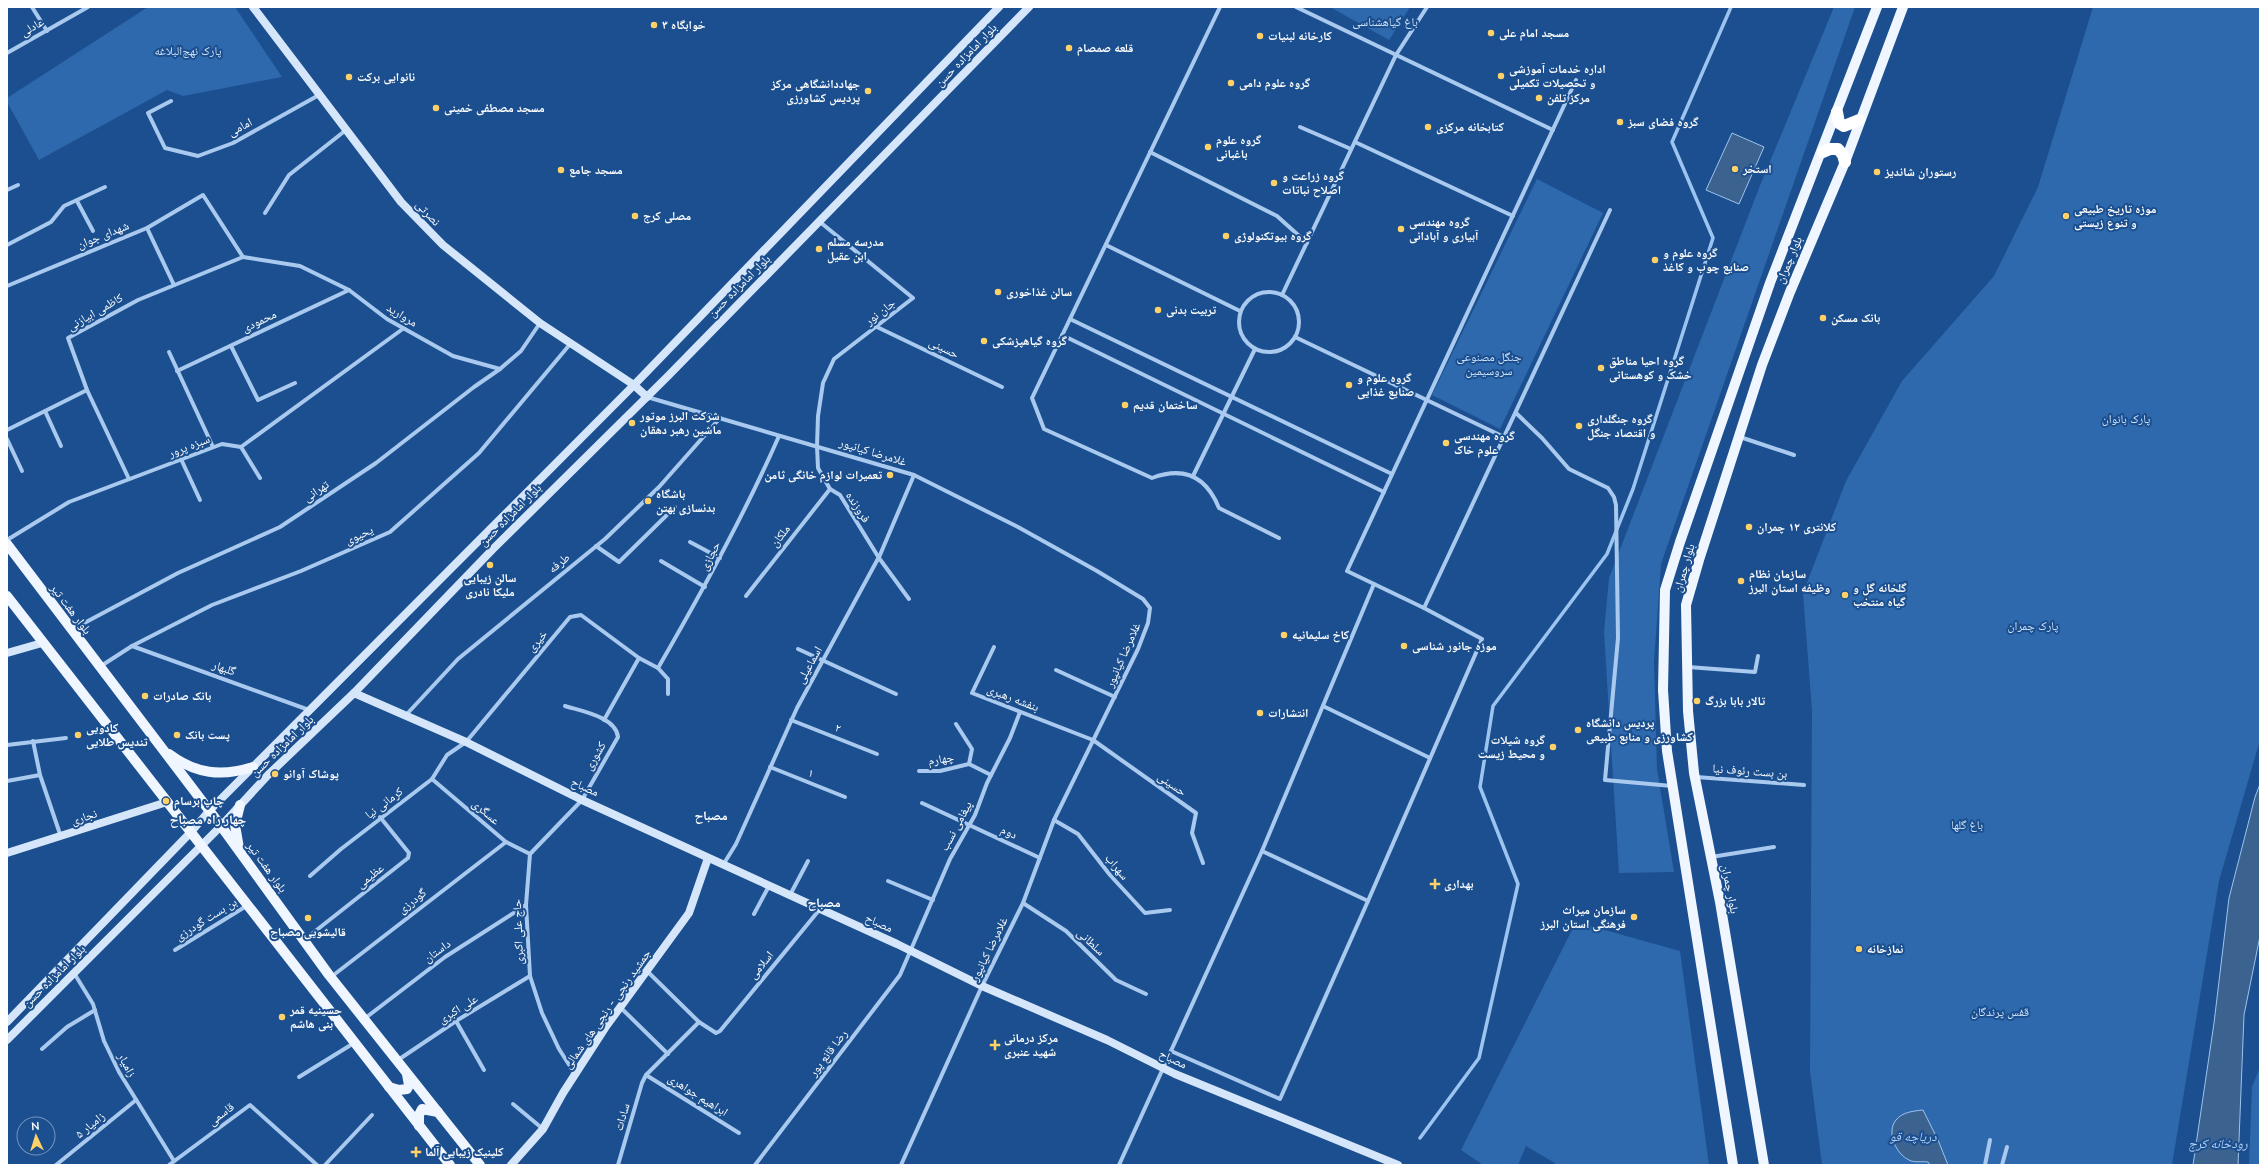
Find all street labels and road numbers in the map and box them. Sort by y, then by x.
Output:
street label: عادلی [17,14,47,40]
street label: بلوار امامزاده حسن [932,20,1000,90]
street label: امامی [225,114,255,140]
street label: نصرتی [412,197,444,229]
street label: شهدای جوان [75,217,131,253]
street label: بلوار چمران [1772,234,1806,286]
street label: بلوار امامزاده حسن [704,251,774,321]
street label: کاظمی ابیازنی [64,290,126,334]
street label: جان نور [861,295,899,329]
street label: مروارید [384,300,420,330]
street label: محمودی [239,306,279,336]
street label: حسینی [926,334,962,362]
street label: سبزه پرور [165,431,212,462]
street label: غلامرضا کیانپور [836,434,909,470]
street label: تهرانی [300,476,332,505]
street label: بلوار امامزاده حسن [475,480,545,550]
street label: فروزنده [842,488,874,526]
street label: یحیوی [342,522,376,548]
street label: ملکان [766,522,794,550]
street label: حجازی [696,538,724,573]
street label: بلوار چمران [1669,542,1699,594]
street label: طرفه [545,549,573,577]
street label: بلوار هفت تیر [46,580,95,638]
street label: غلامرضا کیانپور [1101,620,1144,691]
street label: خیری [523,626,551,655]
street label: اسماعیلی [792,643,826,687]
street label: گلبهار [209,656,238,679]
street label: بنفشه رهبری [985,681,1041,715]
street label: بلوار امامزاده حسن [247,712,317,780]
street label: ۲ [833,720,843,736]
street label: کشوری [580,739,610,773]
street label: چهارم [927,749,955,769]
street label: بن بست رئوف نیا [1712,760,1788,782]
street label: ۱ [806,765,816,781]
street label: حسینی [1154,768,1190,800]
street label: مصباح [569,774,601,800]
street label: کرمانی نیا [362,783,406,823]
street label: عسگری [469,796,503,828]
street label: پیغامی نسب [936,798,976,854]
street label: نجاری [69,805,99,829]
street label: دوم [998,821,1020,843]
street label: بلوار هفت تیر [242,837,291,896]
street label: سهراب [1101,851,1133,883]
street label: عظیمی [353,860,387,892]
street label: بلوار چمران [1717,863,1743,915]
street label: گودرزی [394,885,430,917]
street label: بن بست گودرزی [172,894,240,944]
street label: حاج علی اکبری [509,899,527,965]
street label: مصباح [863,910,895,936]
street label: غلامرضا کیانپور [966,914,1011,985]
street label: سلطانی [1074,925,1108,959]
street label: داستان [420,936,454,966]
street label: بلوار امامزاده حسن [19,941,89,1011]
street label: جمشید رنجی - رنجی های شمالی [560,946,655,1072]
street label: اسلامی [745,948,777,982]
street label: علی اکبری [435,991,481,1027]
street label: رضا قانع پور [805,1026,851,1080]
street label: مصباح [1156,1046,1190,1072]
street label: زامیار [114,1049,140,1080]
street label: ابراهیم جواهری [665,1070,731,1120]
street label: قاسمی [205,1099,237,1129]
street label: سادات [610,1101,634,1133]
street label: زامیار ۵ [72,1108,108,1142]

